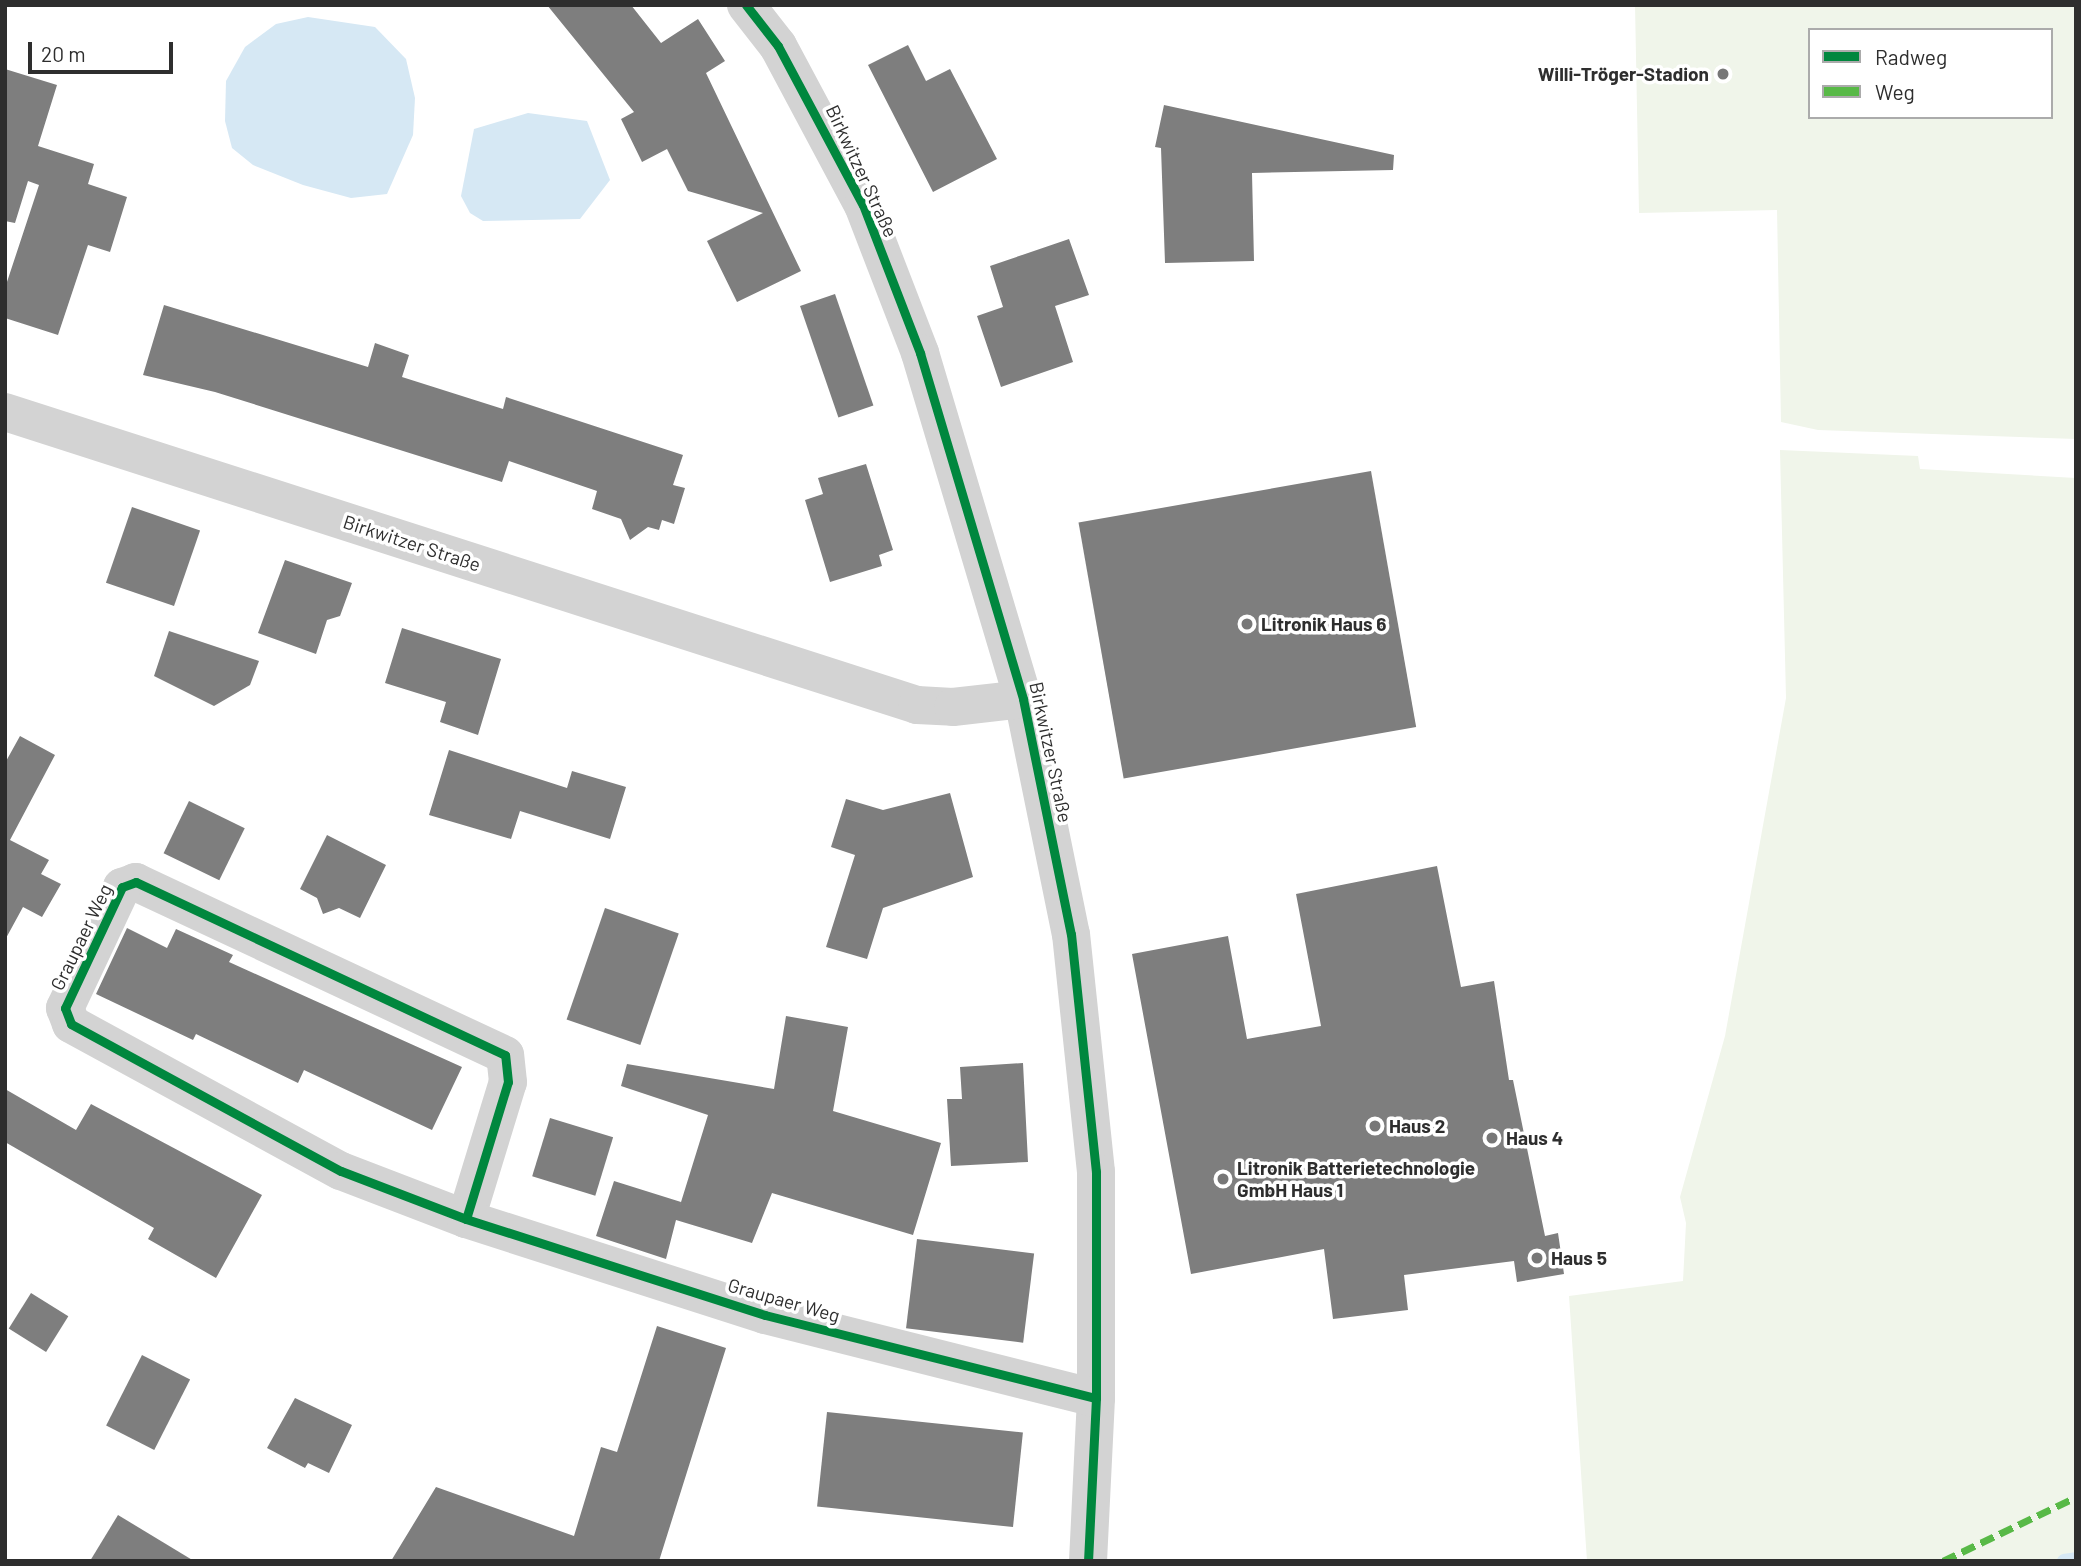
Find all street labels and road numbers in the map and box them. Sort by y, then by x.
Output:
street label: Birkwitzer Straße [821,101,903,241]
street label: Birkwitzer Straße [340,510,484,576]
street label: Birkwitzer Straße [1025,680,1077,824]
street label: Graupaer Weg [45,880,117,994]
street label: Graupaer Weg [725,1273,843,1327]

